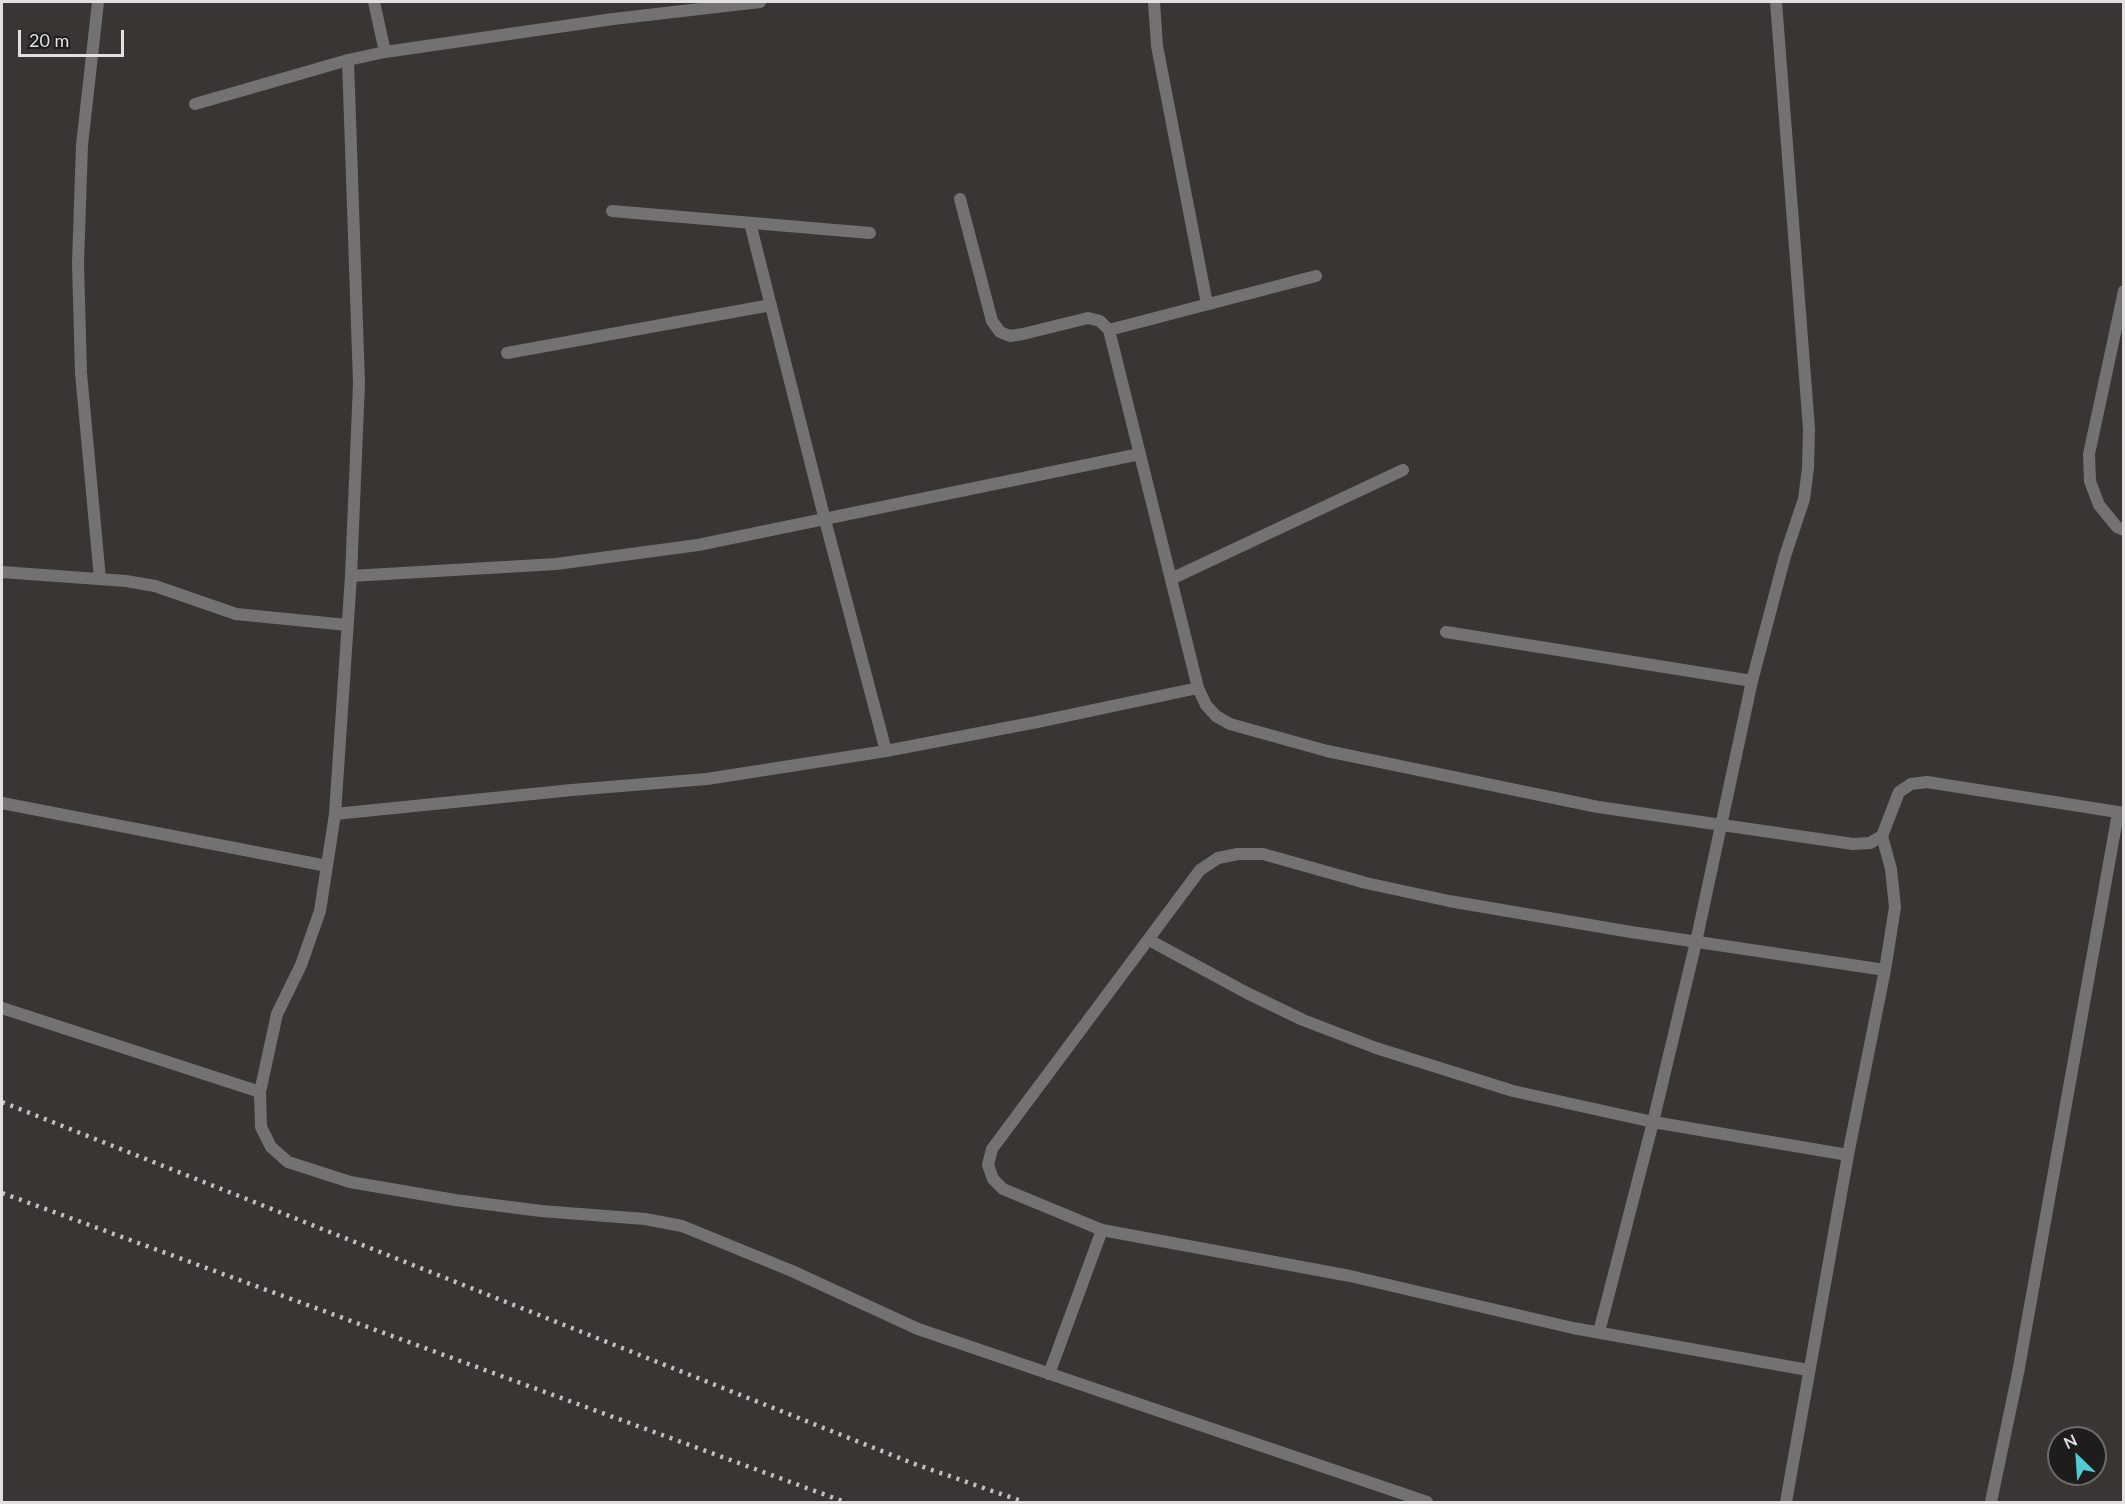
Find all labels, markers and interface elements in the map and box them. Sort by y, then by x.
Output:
scale bar [21,18,128,56]
text: 20 m [29,29,69,51]
north arrow [2047,1426,2107,1486]
text: N [2060,1430,2080,1452]

